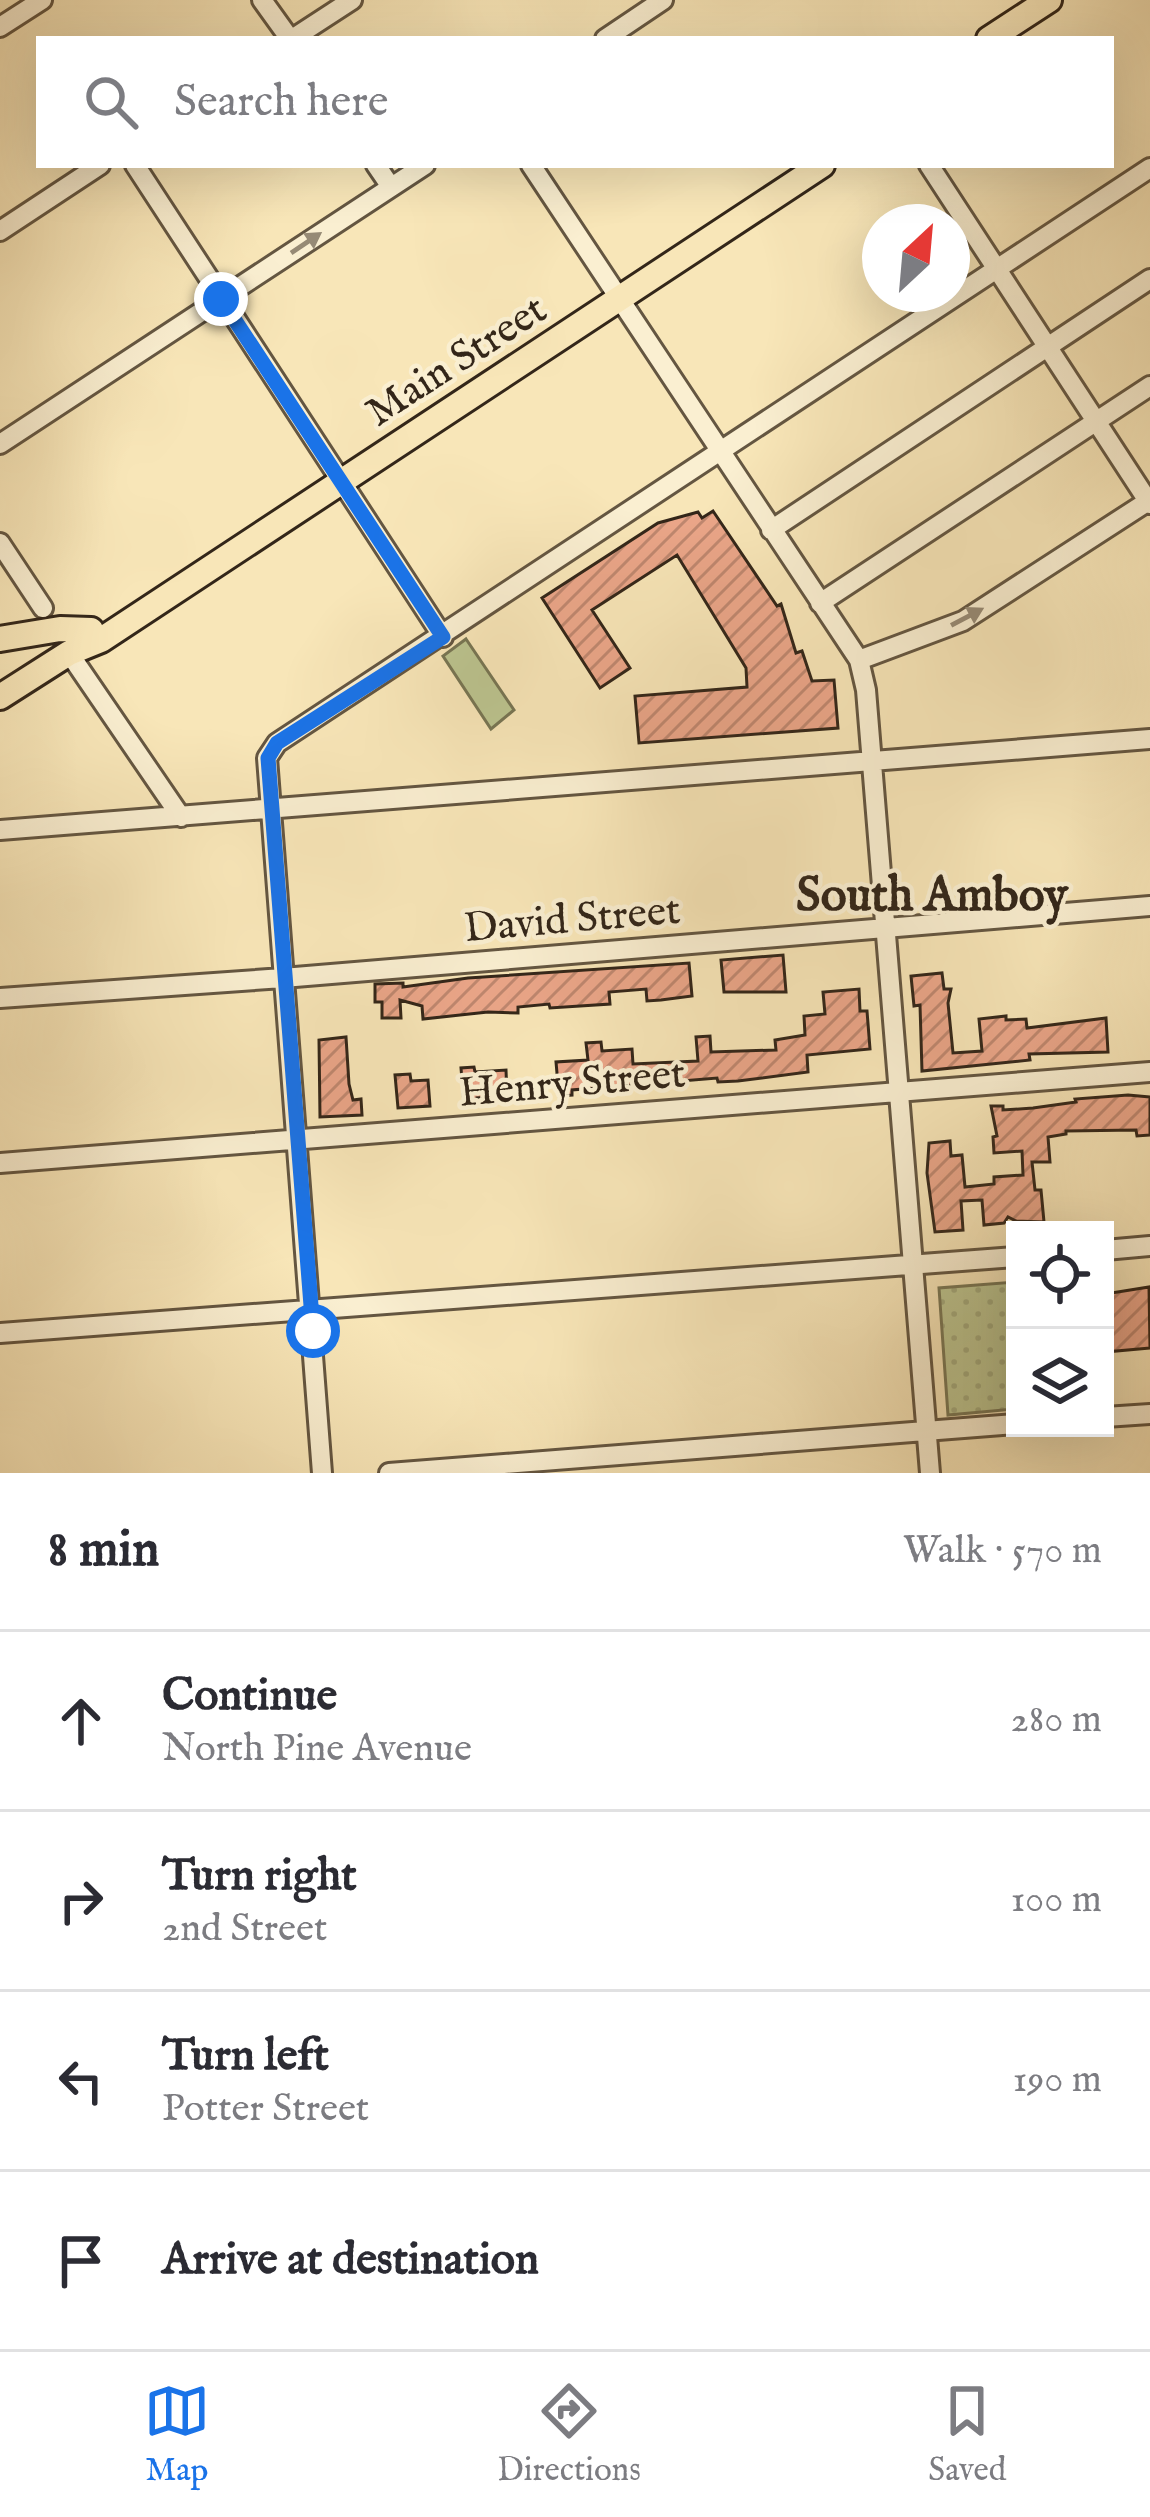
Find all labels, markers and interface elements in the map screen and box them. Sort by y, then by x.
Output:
search box [36,36,1114,168]
icon: search [78,69,144,135]
text: Search here [174,74,388,131]
north arrow [862,204,970,312]
one-way arrow [289,232,322,254]
route end [194,272,248,326]
street label: Main Street [357,284,557,440]
one-way arrow [950,607,985,627]
district label: South Amboy [796,867,1069,927]
street label: David Street [462,885,683,956]
street label: Henry Street [457,1048,688,1121]
map controls [1006,1221,1114,1437]
button: locate [1006,1221,1114,1329]
route start [286,1304,340,1358]
button: layers [1006,1329,1114,1437]
text: 8 min [48,1519,159,1584]
text: Walk · 570 m [903,1527,1102,1576]
text: Continue [162,1668,337,1725]
icon: ahead [48,1688,114,1754]
text: 280 m [1011,1696,1102,1745]
text: North Pine Avenue [162,1725,472,1774]
text: Turn right [162,1848,357,1905]
icon: right [48,1868,114,1934]
text: 100 m [1011,1876,1102,1925]
text: 2nd Street [162,1905,327,1954]
text: Turn left [162,2028,329,2085]
icon: left [48,2048,114,2114]
text: 190 m [1013,2056,1102,2105]
text: Potter Street [162,2085,369,2134]
icon: arrive [48,2228,114,2294]
text: Arrive at destination [162,2232,539,2289]
tab: Map [144,2378,210,2492]
tab: Directions [497,2378,641,2492]
tab: Saved [928,2378,1006,2492]

